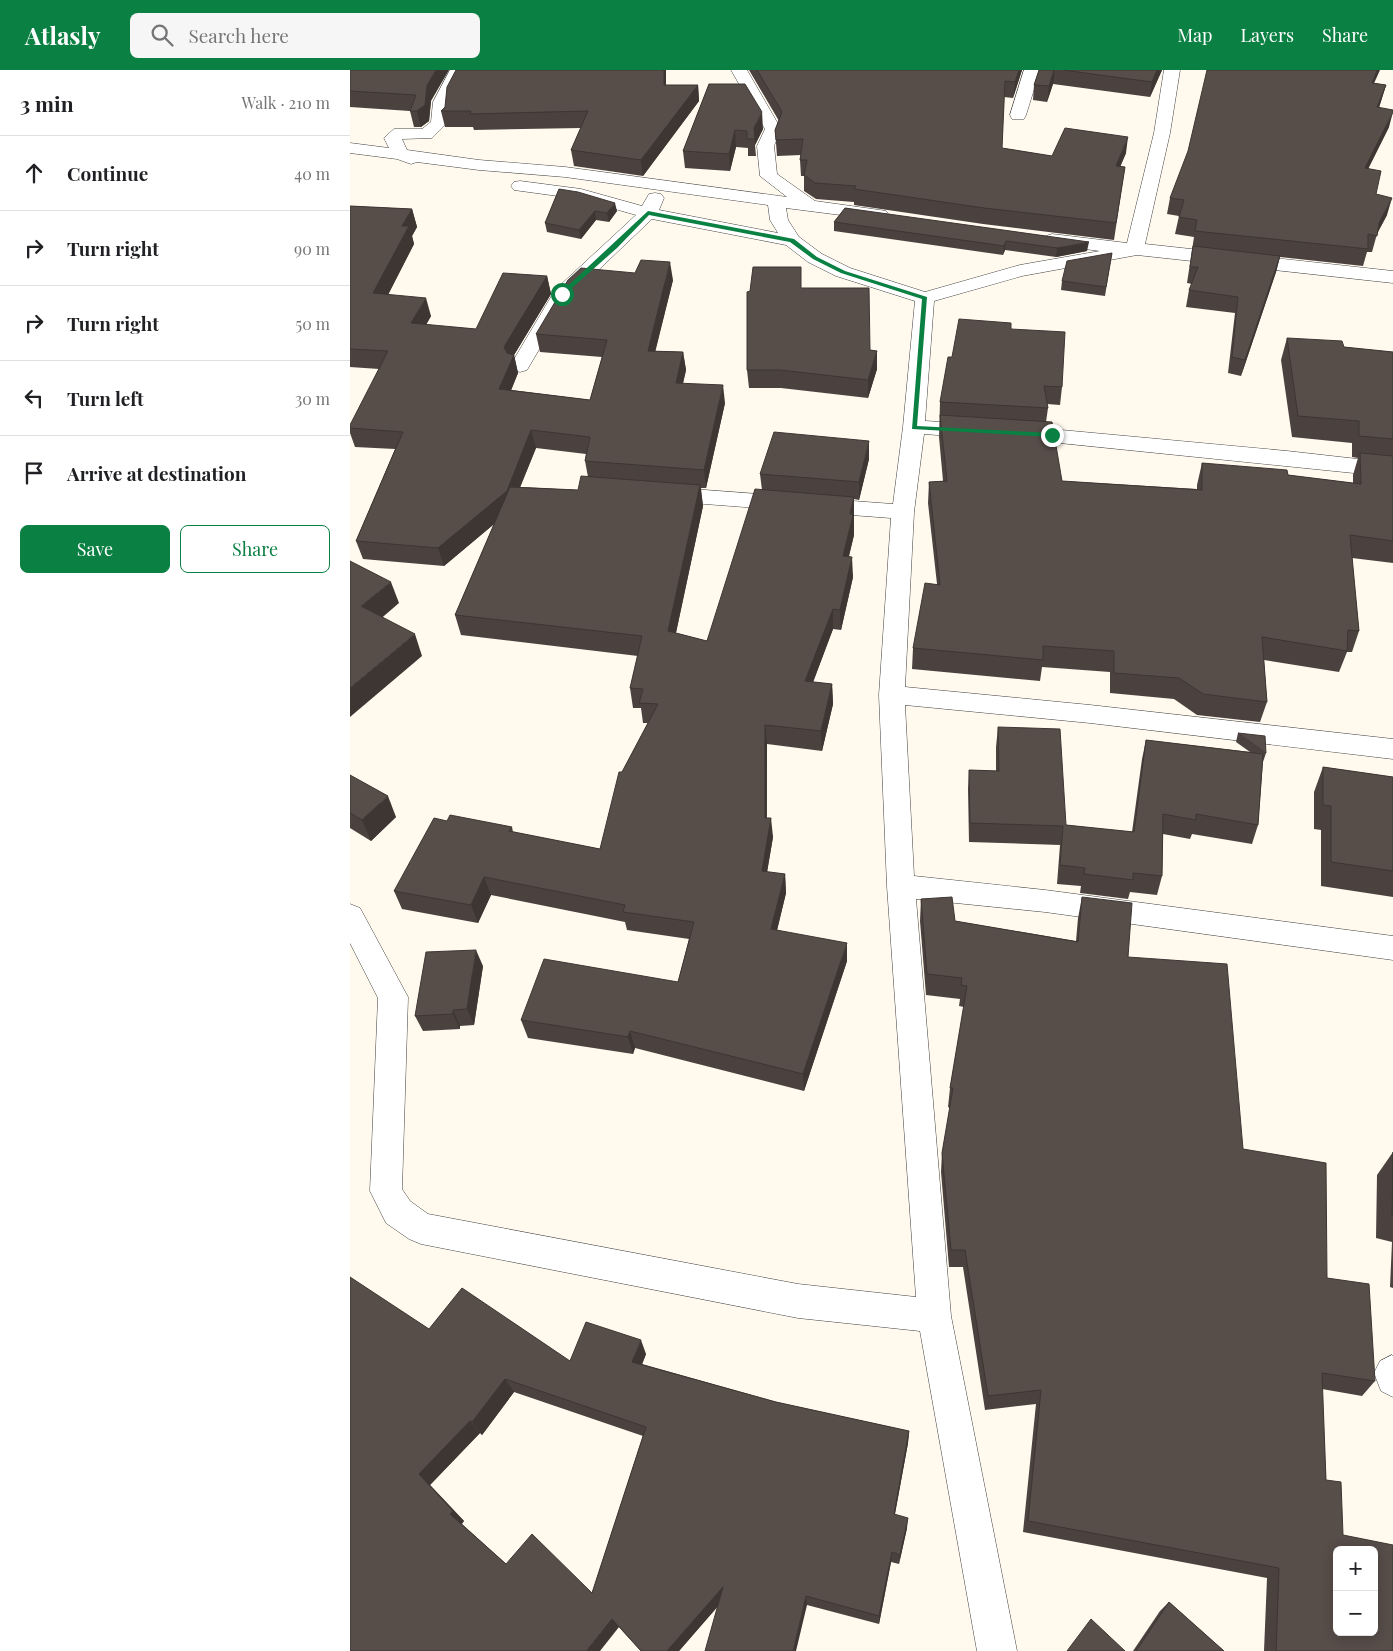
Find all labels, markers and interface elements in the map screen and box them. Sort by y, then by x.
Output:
search box [130,13,480,58]
text: Atlasly [25,19,100,51]
icon: search [148,21,176,49]
text: Search here [188,22,289,48]
text: Map [1177,23,1212,47]
text: Layers [1240,23,1294,47]
text: Share [1322,23,1368,47]
text: 3 min [20,89,74,117]
text: Walk · 210 m [242,92,330,113]
icon: ahead [20,159,48,187]
text: Continue [67,160,148,186]
text: 40 m [294,163,330,184]
icon: right [20,234,48,262]
text: Turn right [67,235,159,261]
text: 90 m [294,238,330,259]
route start [551,283,574,306]
icon: right [20,309,48,337]
text: Turn right [67,310,159,336]
text: 50 m [296,313,330,334]
icon: left [20,384,48,412]
text: Turn left [67,385,144,411]
text: 30 m [295,388,330,409]
route end [1041,424,1064,447]
icon: arrive [20,459,48,487]
text: Arrive at destination [67,460,247,486]
button: Save [20,525,170,573]
button: Share [180,525,330,573]
map controls [1333,1546,1378,1636]
button: + [1333,1546,1378,1591]
button: − [1333,1591,1378,1636]

